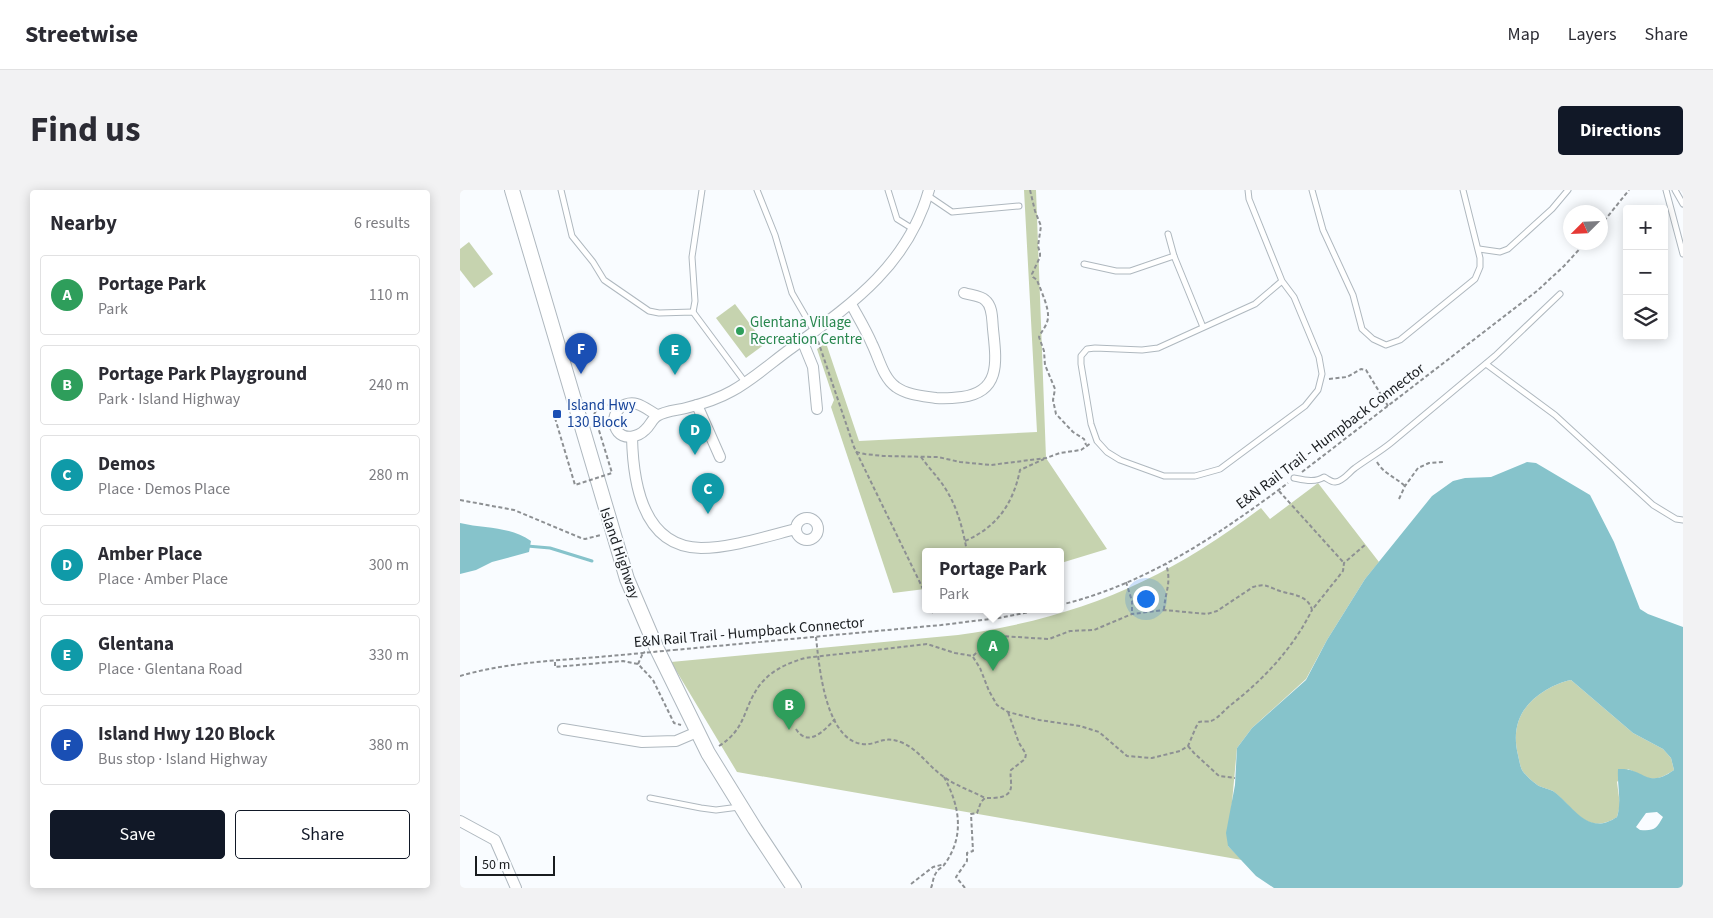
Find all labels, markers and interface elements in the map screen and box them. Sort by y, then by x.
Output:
text: Streetwise [25,17,138,52]
text: Map [1508,22,1540,47]
text: Layers [1568,22,1617,47]
text: Share [1645,22,1688,47]
text: Find us [30,105,140,155]
button: Directions [1558,106,1683,155]
north arrow [1563,205,1608,250]
map controls [1623,205,1668,340]
button: + [1623,205,1668,250]
text: Nearby [50,208,117,238]
text: 6 results [354,212,410,234]
button: − [1623,250,1668,295]
text: Portage Park [98,271,206,298]
text: A [62,284,72,306]
text: 110 m [369,284,409,306]
button: layers [1623,295,1668,340]
text: Park [98,298,128,320]
place label: Glentana Village Recreation Centre [750,312,862,350]
marker: Glentana Village Recreation Centre [734,325,746,337]
pin: F [565,333,597,374]
pin: E [659,334,691,375]
street label: E&N Rail Trail - Humpback Connector [1232,358,1430,514]
text: Portage Park Playground [98,361,307,388]
text: B [62,374,72,396]
text: 240 m [369,374,409,396]
text: Park · Island Highway [98,388,240,410]
place label: Island Hwy 130 Block [567,395,636,433]
marker: Island Hwy 130 Block [551,408,563,420]
pin: D [679,414,711,455]
text: Demos [98,451,155,478]
text: C [62,464,72,486]
text: 280 m [369,464,409,486]
pin: C [692,473,724,514]
text: Place · Demos Place [98,478,230,500]
street label: Island Highway [594,505,645,602]
text: Amber Place [98,541,202,568]
popup [922,548,1064,613]
text: D [62,554,72,576]
text: 300 m [369,554,409,576]
text: Portage Park [939,556,1047,583]
text: Place · Amber Place [98,568,228,590]
text: Park [939,583,969,605]
your location [1133,586,1159,612]
street label: E&N Rail Trail - Humpback Connector [633,612,866,653]
pin: A [977,630,1009,671]
text: Glentana [98,631,174,658]
text: E [63,644,71,666]
text: 330 m [369,644,409,666]
text: Place · Glentana Road [98,658,243,680]
pin: B [773,689,805,730]
text: Island Hwy 120 Block [98,721,275,748]
text: F [63,734,71,756]
text: 380 m [369,734,409,756]
text: Bus stop · Island Highway [98,748,267,770]
button: Save [50,810,225,859]
button: Share [235,810,410,859]
scale bar [475,853,555,876]
text: 50 m [482,855,510,875]

